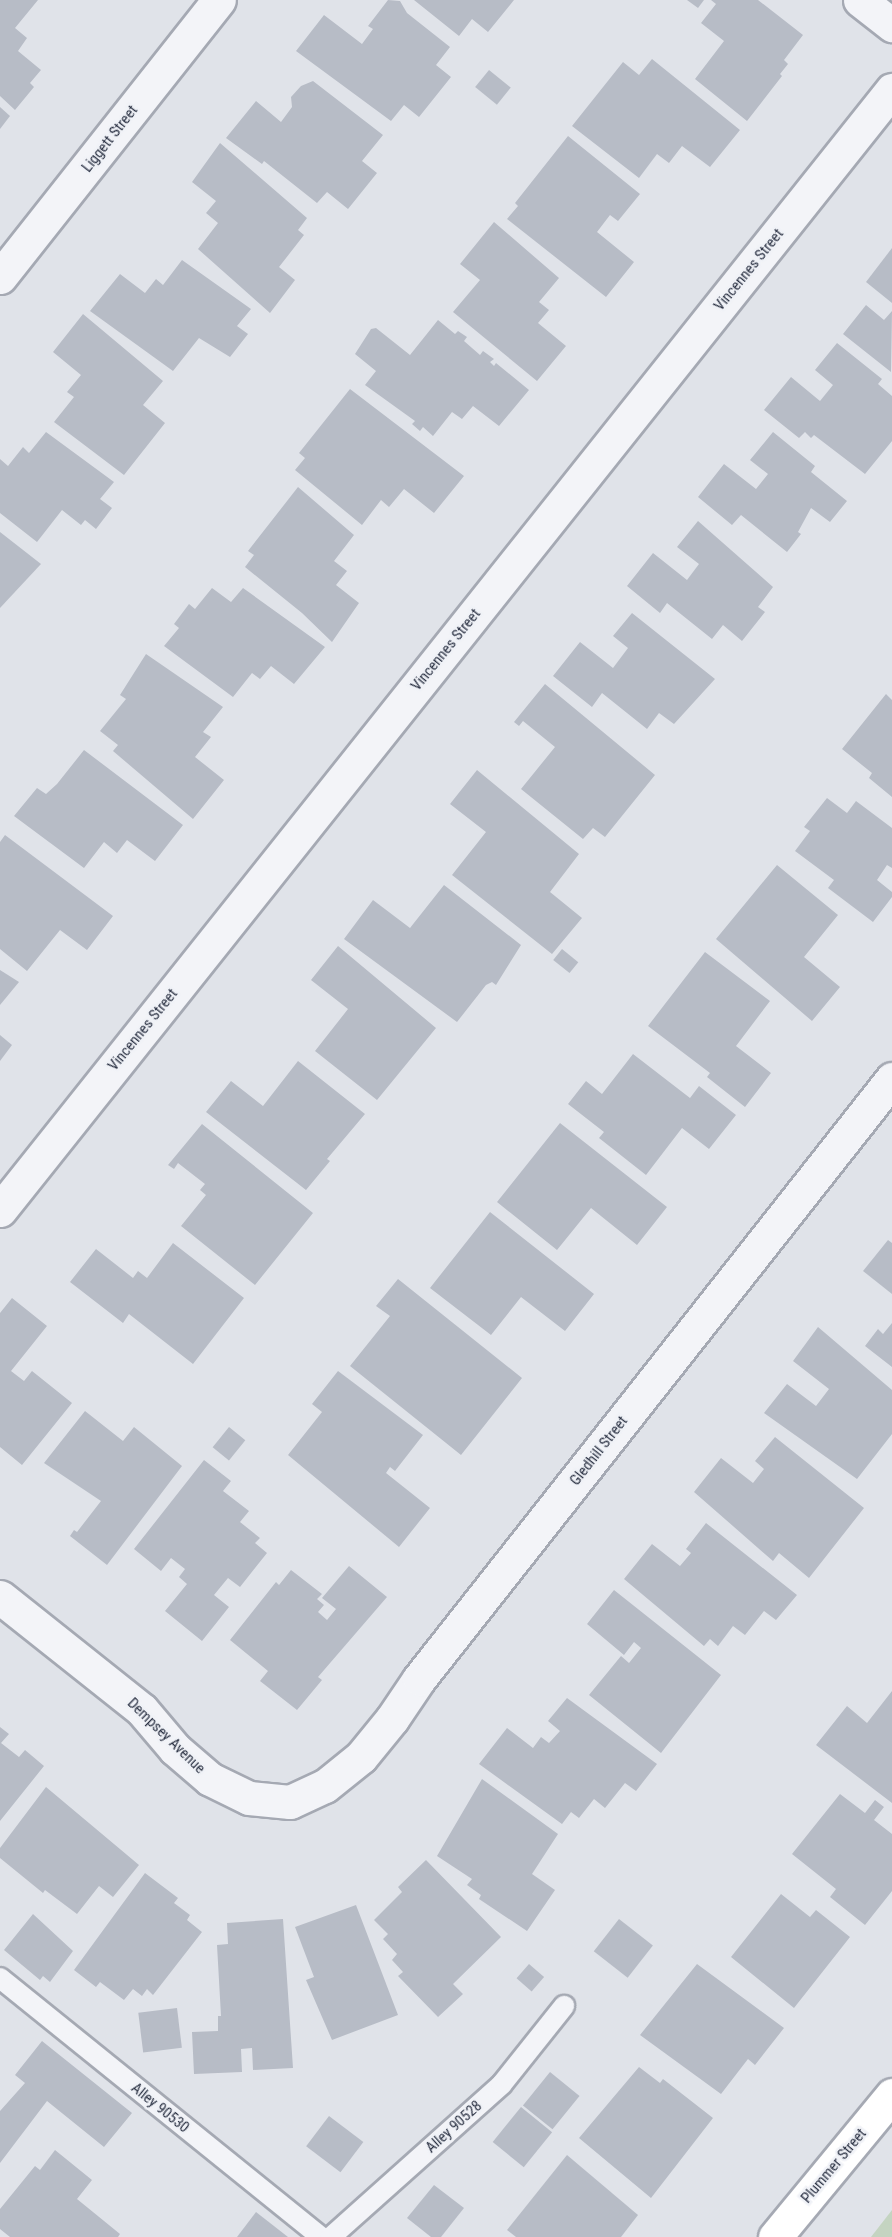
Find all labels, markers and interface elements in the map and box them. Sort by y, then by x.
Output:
street label: Liggett Street [78,102,142,176]
street label: Vincennes Street [711,225,787,315]
street label: Vincennes Street [408,605,484,695]
street label: Vincennes Street [105,985,181,1075]
street label: Gledhill Street [566,1413,632,1489]
street label: Dempsey Avenue [123,1694,209,1778]
street label: Alley 90530 [127,2079,193,2137]
street label: Alley 90528 [422,2097,486,2157]
street label: Plummer Street [798,2125,870,2207]

